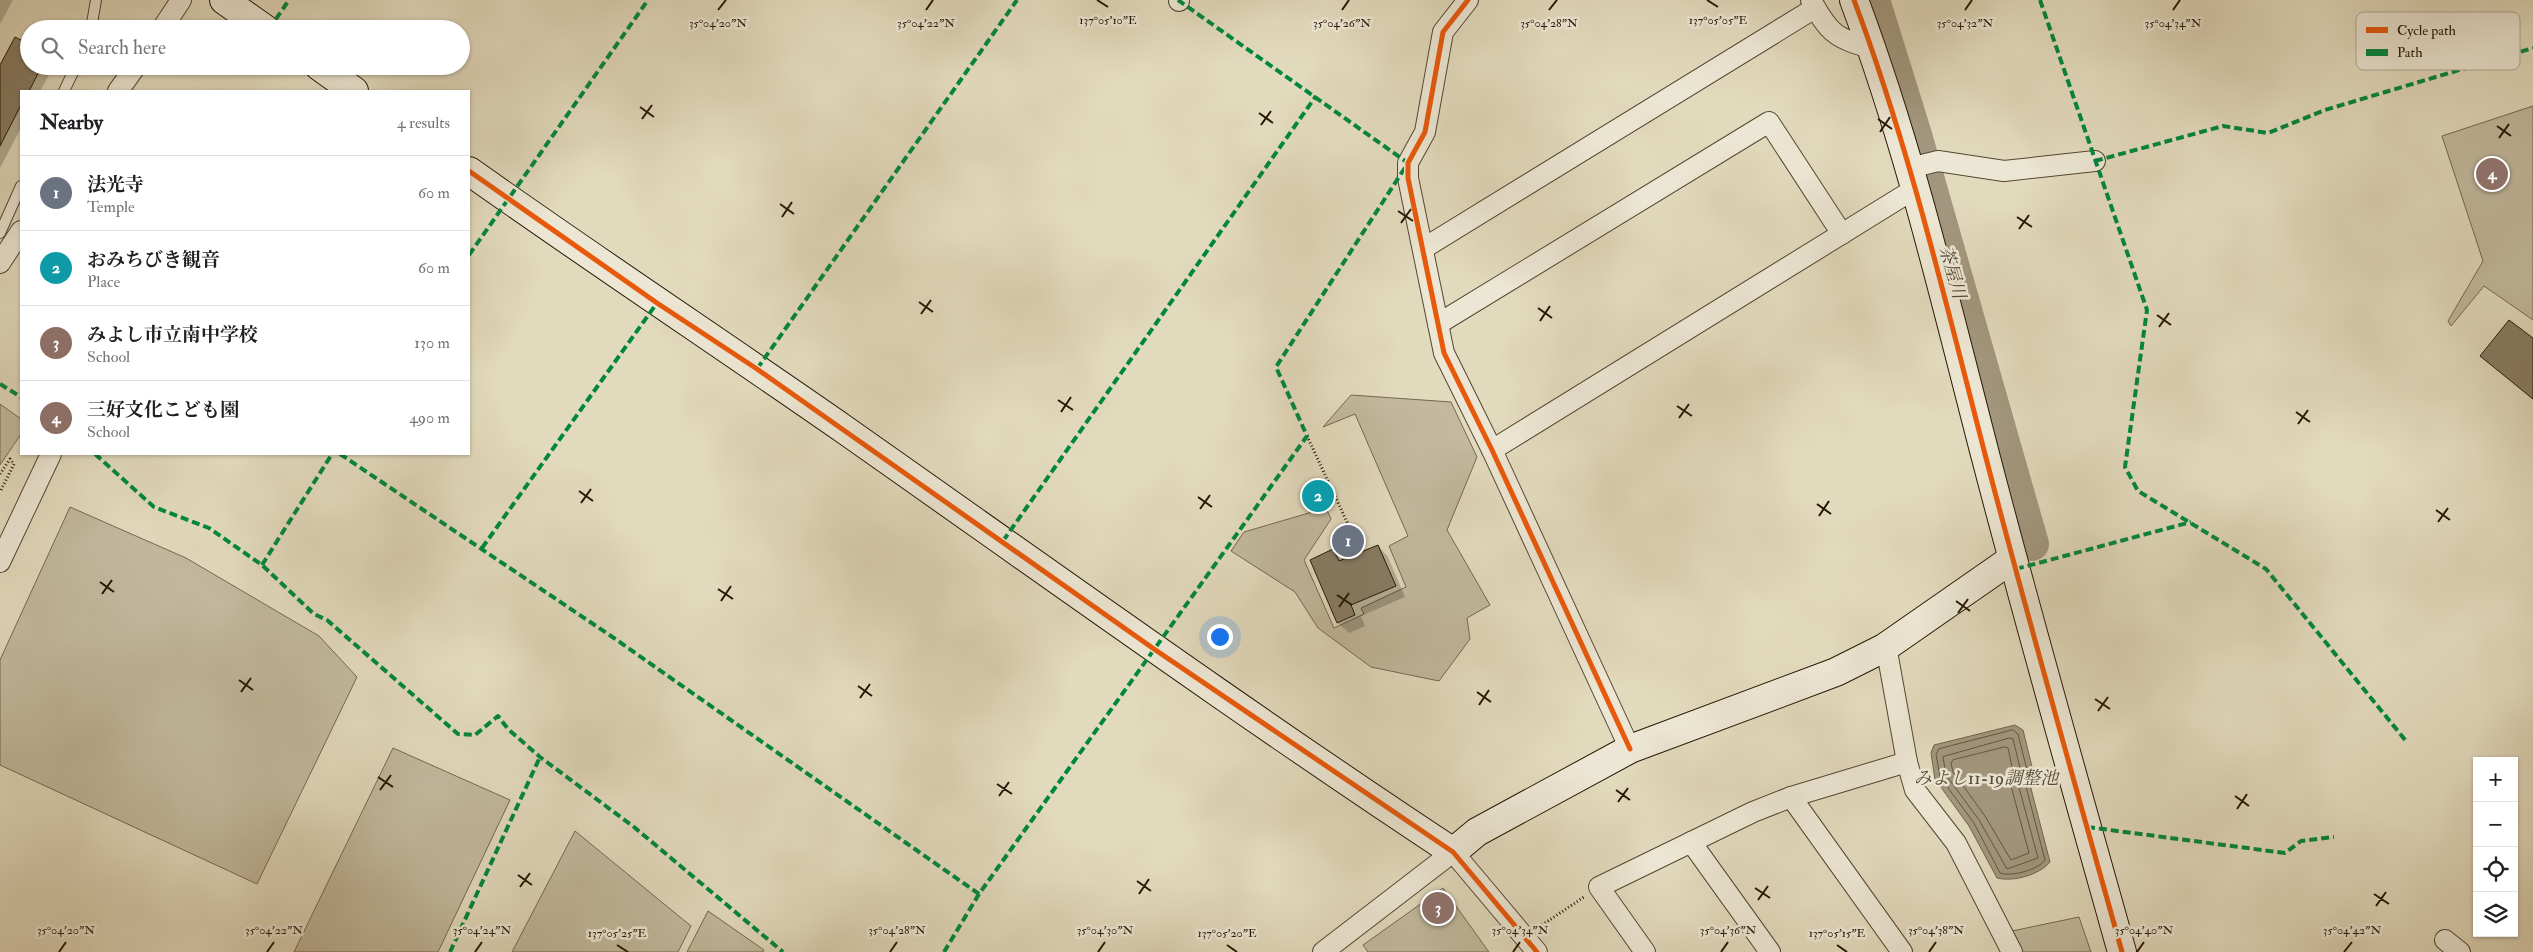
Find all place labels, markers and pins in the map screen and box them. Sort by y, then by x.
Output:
pin: 4 [2476,155,2508,193]
pin: 2 [1302,477,1334,515]
pin: 1 [1332,522,1364,560]
pin: 3 [1422,889,1454,927]

